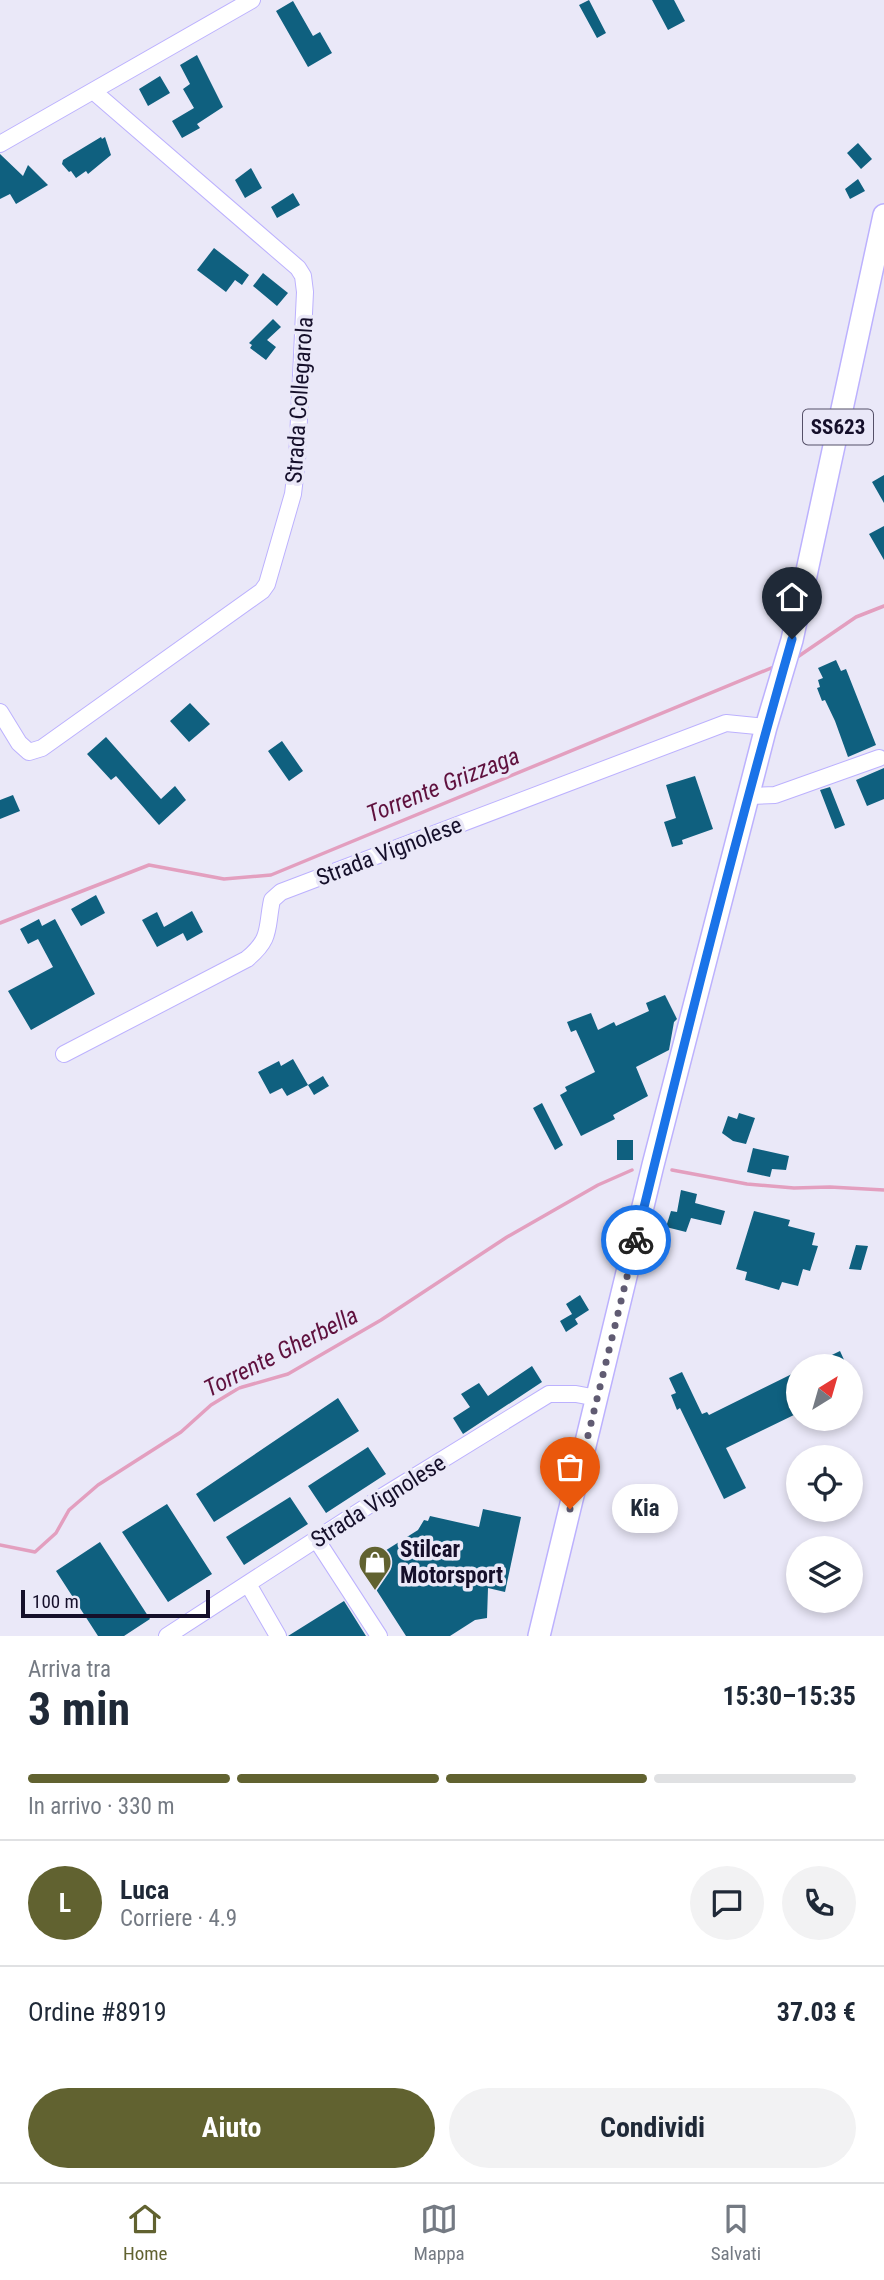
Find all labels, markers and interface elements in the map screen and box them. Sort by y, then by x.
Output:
street label: Strada Collegarola [280,316,319,484]
road number: SS623 [803,410,873,444]
pin [762,567,822,639]
icon: home [773,578,811,616]
water label: Torrente Grizzaga [362,742,524,828]
street label: Strada Vignolese [313,811,466,892]
courier [601,1205,671,1275]
icon: bike [617,1221,655,1259]
water label: Torrente Gherbella [199,1301,363,1403]
north arrow [786,1354,863,1432]
map controls [786,1354,863,1613]
pin [540,1437,600,1509]
button: locate [786,1445,863,1522]
icon: bag [551,1448,589,1486]
street label: Strada Vignolese [306,1449,451,1554]
callout: Kia [612,1484,678,1534]
text: Kia [630,1495,660,1522]
place label: Stilcar Motorsport [400,1536,503,1589]
button: layers [786,1536,863,1613]
shop icon: Stilcar Motorsport [356,1543,394,1592]
scale bar [21,1587,210,1619]
text: 100 m [32,1590,79,1613]
text: Arriva tra [28,1656,111,1683]
text: 15:30–15:35 [722,1681,856,1711]
text: 3 min [28,1682,130,1736]
text: In arrivo · 330 m [28,1793,175,1820]
button: chat [690,1866,764,1940]
button: phone [782,1866,856,1940]
text: Luca [120,1875,169,1905]
text: L [59,1888,71,1918]
text: Corriere · 4.9 [120,1905,237,1932]
text: Ordine #8919 [28,1997,167,2027]
text: 37.03 € [777,1997,856,2027]
button: Aiuto [28,2088,435,2168]
button: Condividi [449,2088,856,2168]
tab: Home [123,2200,167,2265]
tab: Mappa [413,2200,465,2265]
tab: Salvati [711,2200,761,2265]

